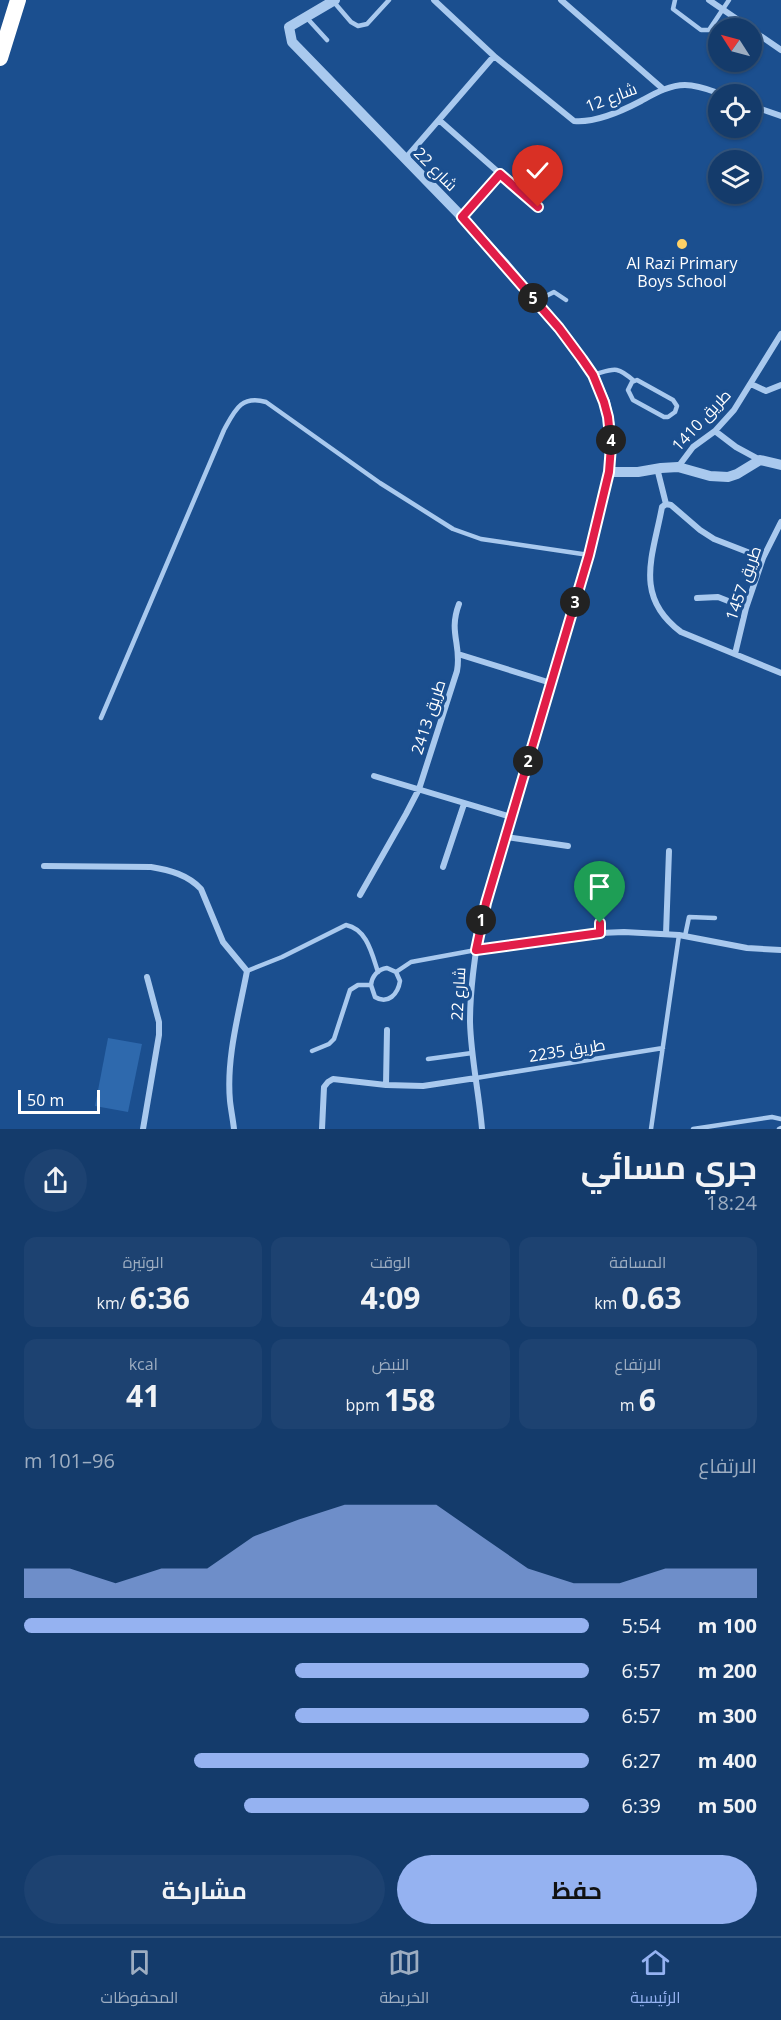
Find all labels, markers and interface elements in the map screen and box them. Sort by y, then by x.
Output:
north arrow [708,18,762,72]
map controls [708,18,762,204]
street label: شارع 12 [582,77,640,118]
button: locate [708,84,762,138]
street label: شارع 22 [409,142,463,196]
pin [512,145,563,207]
button: layers [708,150,762,204]
icon: check [521,154,554,187]
marker: Al Razi Primary Boys School [675,237,689,251]
place label: Al Razi Primary Boys School [626,252,739,292]
pin: 5 [518,283,548,313]
text: 5 [528,287,538,309]
street label: طريق 1410 [667,384,735,456]
pin: 4 [596,425,626,455]
text: 4 [606,429,616,451]
street label: طريق 1457 [720,543,766,623]
pin: 3 [560,587,590,617]
text: 3 [570,591,580,613]
street label: طريق 2413 [406,677,450,757]
pin: 2 [513,746,543,776]
text: 2 [523,750,533,772]
pin [574,861,625,923]
icon: arrive [583,870,616,903]
pin: 1 [466,905,496,935]
text: 1 [476,909,486,931]
street label: شارع 22 [446,967,471,1021]
street label: طريق 2235 [527,1033,607,1067]
scale bar [18,1087,100,1114]
text: 50 m [27,1089,64,1111]
text: جري مسائي [581,1144,757,1189]
button: share [24,1149,87,1212]
text: 18:24 [706,1189,757,1216]
text: الوتيرة [123,1251,164,1273]
text: الوقت [370,1251,411,1273]
text: المسافة [609,1251,666,1273]
text: 6:36 [130,1277,190,1318]
text: 4:09 [361,1277,421,1318]
text: 0.63 [622,1277,682,1318]
text: /km [97,1292,130,1314]
text: km [594,1292,622,1314]
text: kcal [129,1353,158,1375]
text: النبض [372,1353,409,1375]
text: الارتفاع [614,1353,661,1375]
text: 41 [126,1375,160,1416]
text: 158 [384,1379,436,1420]
text: 6 [639,1379,656,1420]
text: bpm [346,1394,384,1416]
text: m [620,1394,639,1416]
text: 96–101 m [24,1447,115,1474]
text: الارتفاع [698,1452,757,1479]
text: 5:54 [621,1612,661,1639]
text: 100 m [698,1612,757,1639]
text: 6:57 [621,1657,661,1684]
text: 200 m [698,1657,757,1684]
text: 6:57 [621,1702,661,1729]
text: 300 m [698,1702,757,1729]
text: 6:27 [621,1747,661,1774]
text: 400 m [698,1747,757,1774]
text: 6:39 [621,1792,661,1819]
text: 500 m [698,1792,757,1819]
button: مشاركة [24,1855,385,1924]
button: حفظ [397,1855,757,1924]
tab: المحفوظات [101,1946,178,2012]
tab: الخريطة [379,1946,429,2012]
tab: الرئيسية [630,1946,681,2012]

